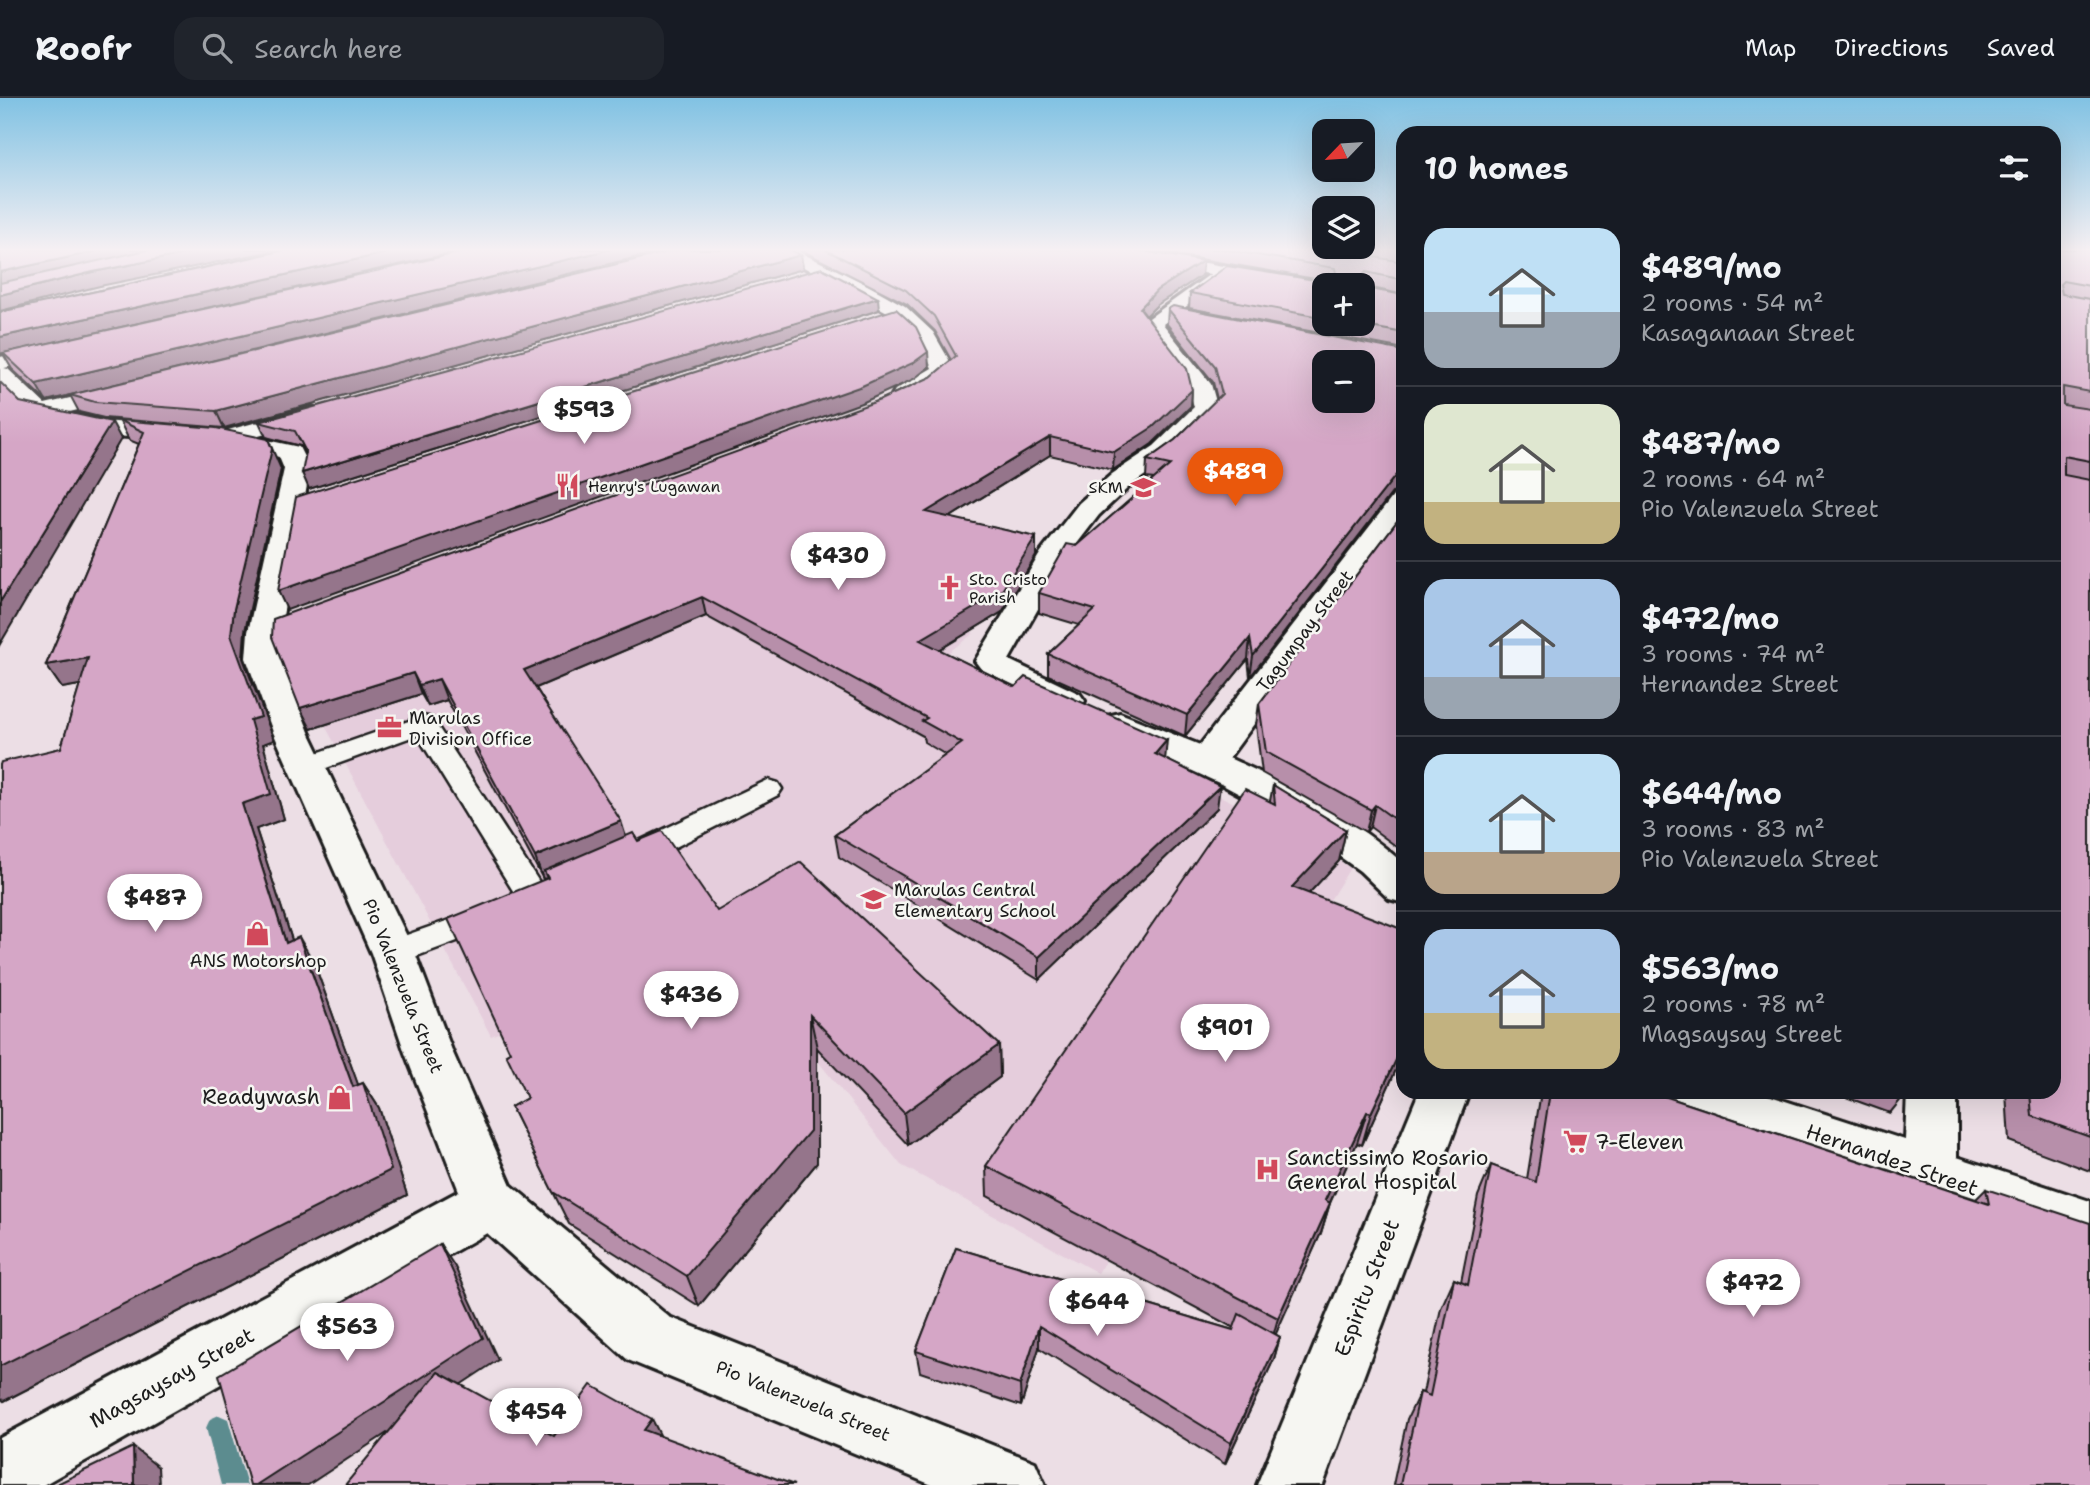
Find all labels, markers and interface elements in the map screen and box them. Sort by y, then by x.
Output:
search box [174,17,664,80]
text: Roofr [35,26,132,71]
icon: search [198,29,236,67]
text: Search here [254,31,403,66]
text: Map [1745,32,1796,64]
text: Directions [1834,32,1949,64]
text: Saved [1987,32,2055,64]
north arrow [1312,119,1376,182]
map controls [1312,119,1375,413]
text: 10 homes [1424,148,1569,189]
icon: filters [1995,149,2033,187]
button: layers [1312,196,1375,259]
text: $489/mo [1641,247,1782,288]
icon: home [1480,256,1564,340]
button: + [1312,273,1375,336]
text: 2 rooms · 54 m² [1641,288,1824,318]
text: Kasaganaan Street [1641,318,1855,348]
button: − [1312,350,1375,413]
pin: $593 [543,386,625,446]
text: $593 [553,394,615,424]
text: $487/mo [1641,423,1781,464]
icon: home [1480,432,1564,516]
pin: $489 [1194,448,1276,508]
text: $489 [1203,456,1267,486]
text: 2 rooms · 64 m² [1641,464,1825,494]
restaurant icon: Henry's Lugawan [554,472,582,500]
school or university icon: SKM [1129,473,1157,501]
place label: Henry's Lugawan [588,476,720,497]
place label: SKM [1089,477,1123,498]
text: Pio Valenzuela Street [1641,494,1879,524]
pin: $430 [797,532,879,592]
text: $430 [807,540,869,570]
street label: Tagumpay Street [1251,565,1359,697]
place label: Sto. Cristo Parish [969,569,1047,608]
church icon: Sto. Cristo Parish [935,574,963,602]
text: $472/mo [1641,598,1780,639]
icon: home [1480,607,1564,691]
text: 3 rooms · 74 m² [1641,639,1825,669]
text: Hernandez Street [1641,669,1839,699]
place label: Marulas Division Office [409,706,532,751]
office icon: Marulas Division Office [375,714,403,742]
text: $644/mo [1641,773,1782,814]
icon: home [1480,782,1564,866]
text: 3 rooms · 83 m² [1641,814,1825,844]
text: Pio Valenzuela Street [1641,844,1879,874]
pin: $487 [114,874,196,934]
place label: Marulas Central Elementary School [894,878,1057,923]
text: $487 [123,882,187,912]
school or university icon: Marulas Central Elementary School [860,886,888,914]
street label: Pio Valenzuela Street [357,895,449,1077]
shop icon: ANS Motorshop [244,920,272,948]
text: $563/mo [1641,948,1779,989]
place label: ANS Motorshop [189,949,327,973]
icon: home [1480,957,1564,1041]
pin: $436 [650,972,732,1031]
text: $436 [660,979,722,1009]
text: 2 rooms · 78 m² [1641,989,1825,1019]
pin: $901 [1184,1004,1266,1064]
text: $901 [1197,1012,1253,1042]
text: Magsaysay Street [1641,1019,1843,1049]
place label: Readywash [202,1083,320,1111]
shop icon: Readywash [326,1083,354,1111]
street label: Hernandez Street [1802,1117,1982,1203]
supermarket icon: 7-Eleven [1561,1128,1589,1156]
place label: 7-Eleven [1595,1128,1684,1156]
place label: Sanctissimo Rosario General Hospital [1287,1144,1489,1196]
hospital icon: Sanctissimo Rosario General Hospital [1253,1156,1281,1184]
street label: Espiritu Street [1328,1215,1406,1361]
pin: $472 [1712,1260,1794,1319]
text: $472 [1722,1267,1784,1297]
pin: $644 [1056,1278,1138,1338]
text: $644 [1065,1286,1129,1316]
pin: $563 [306,1304,388,1363]
text: $563 [316,1311,378,1341]
street label: Magsaysay Street [85,1321,259,1435]
street label: Pio Valenzuela Street [712,1355,894,1447]
pin: $454 [495,1388,577,1448]
text: $454 [505,1396,567,1426]

